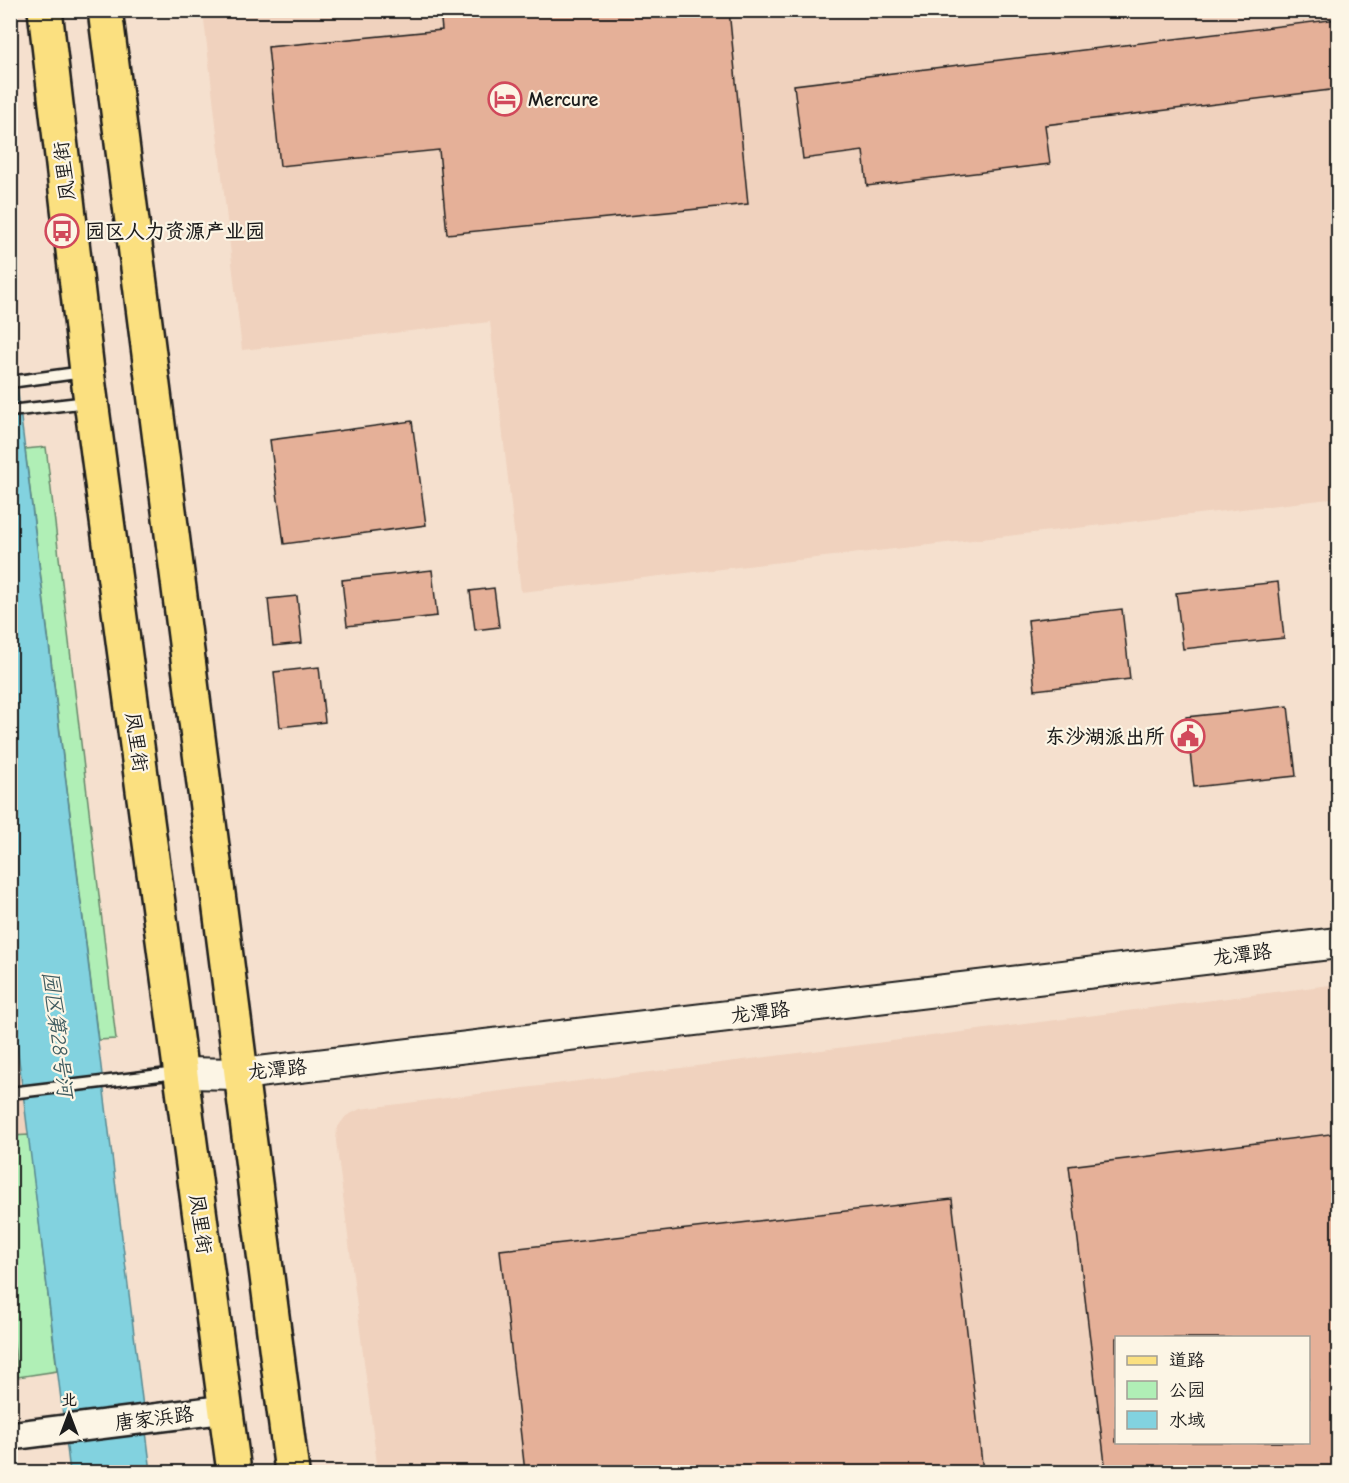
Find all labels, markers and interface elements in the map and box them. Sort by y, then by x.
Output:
hotel icon: Mercure [487,81,523,117]
place label: Mercure [528,88,599,111]
street label: 凤里街 [49,140,80,202]
bus stop icon: 园区人力资源产业园 [44,213,80,249]
place label: 园区人力资源产业园 [85,220,265,243]
street label: 凤里街 [121,711,152,773]
public building icon: 东沙湖派出所 [1170,718,1206,754]
place label: 东沙湖派出所 [1045,725,1165,748]
street label: 龙潭路 [1211,939,1274,970]
water label: 园区第28号河 [38,970,78,1101]
street label: 龙潭路 [729,997,792,1028]
street label: 龙潭路 [246,1055,309,1084]
street label: 凤里街 [185,1193,216,1255]
legend [1115,1336,1310,1444]
text: 道路 [1169,1350,1205,1371]
text: 公园 [1169,1380,1205,1401]
north arrow [39,1384,99,1444]
text: 北 [61,1391,77,1409]
street label: 唐家浜路 [113,1402,196,1435]
text: 水域 [1169,1410,1205,1431]

